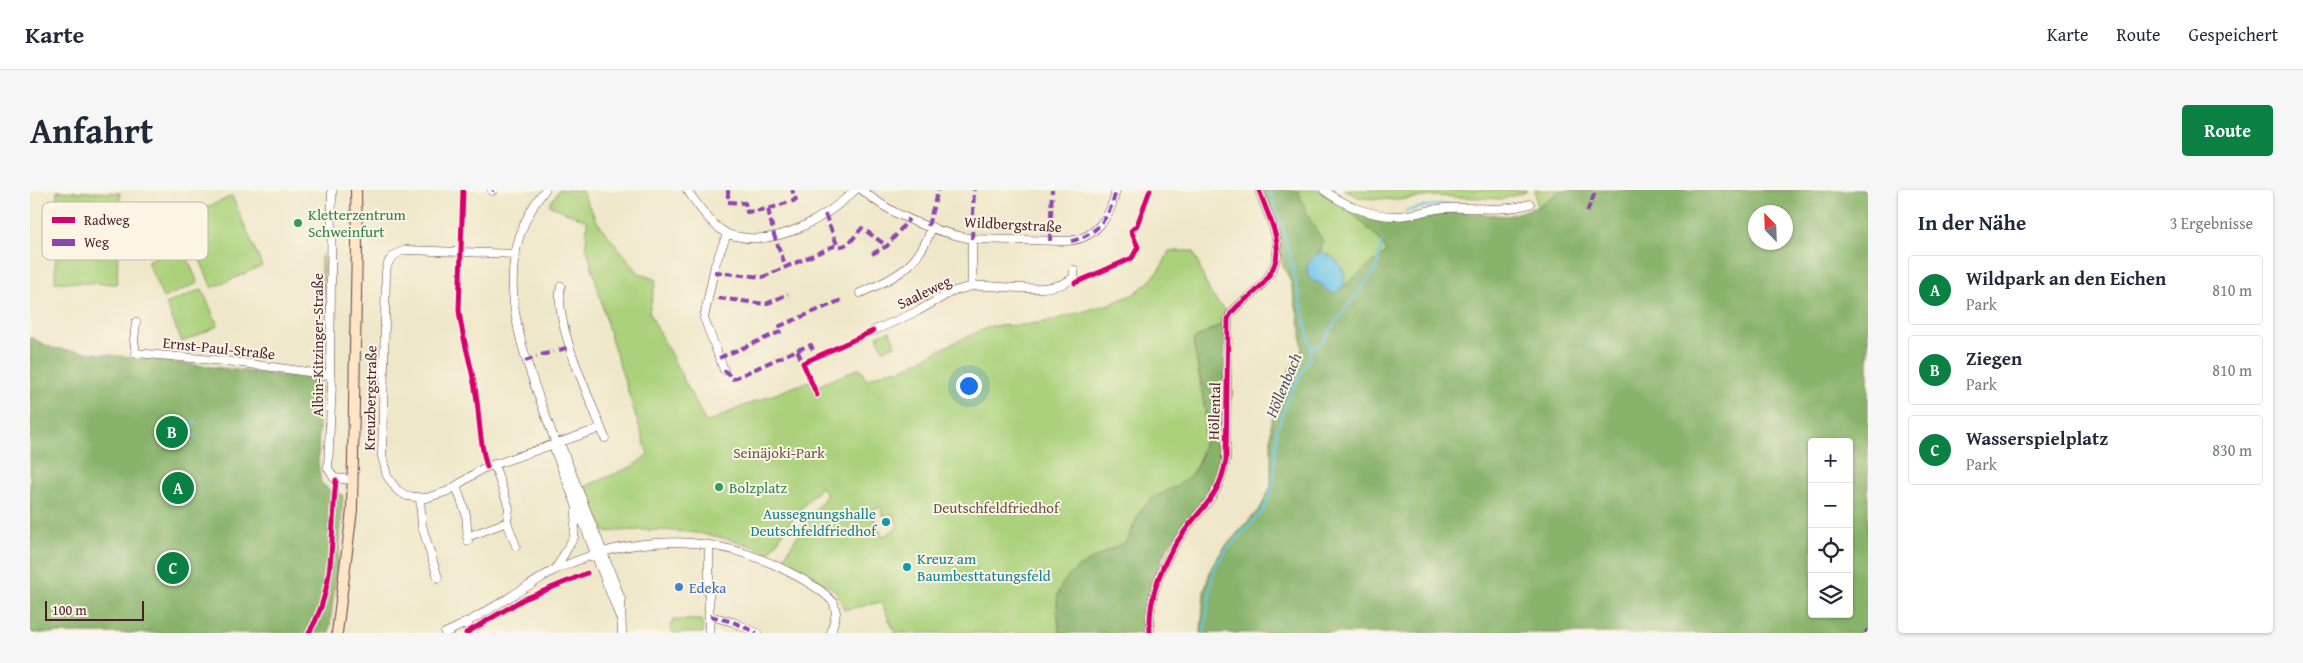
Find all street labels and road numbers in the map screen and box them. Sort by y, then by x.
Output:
street label: Wildbergstraße [964,211,1062,237]
street label: Saaleweg [894,270,955,314]
street label: Albin-Kitzinger-Straße [307,273,328,417]
street label: Ernst-Paul-Straße [162,332,276,364]
street label: Kreuzbergstraße [359,345,381,451]
street label: Höllental [1202,382,1226,440]

